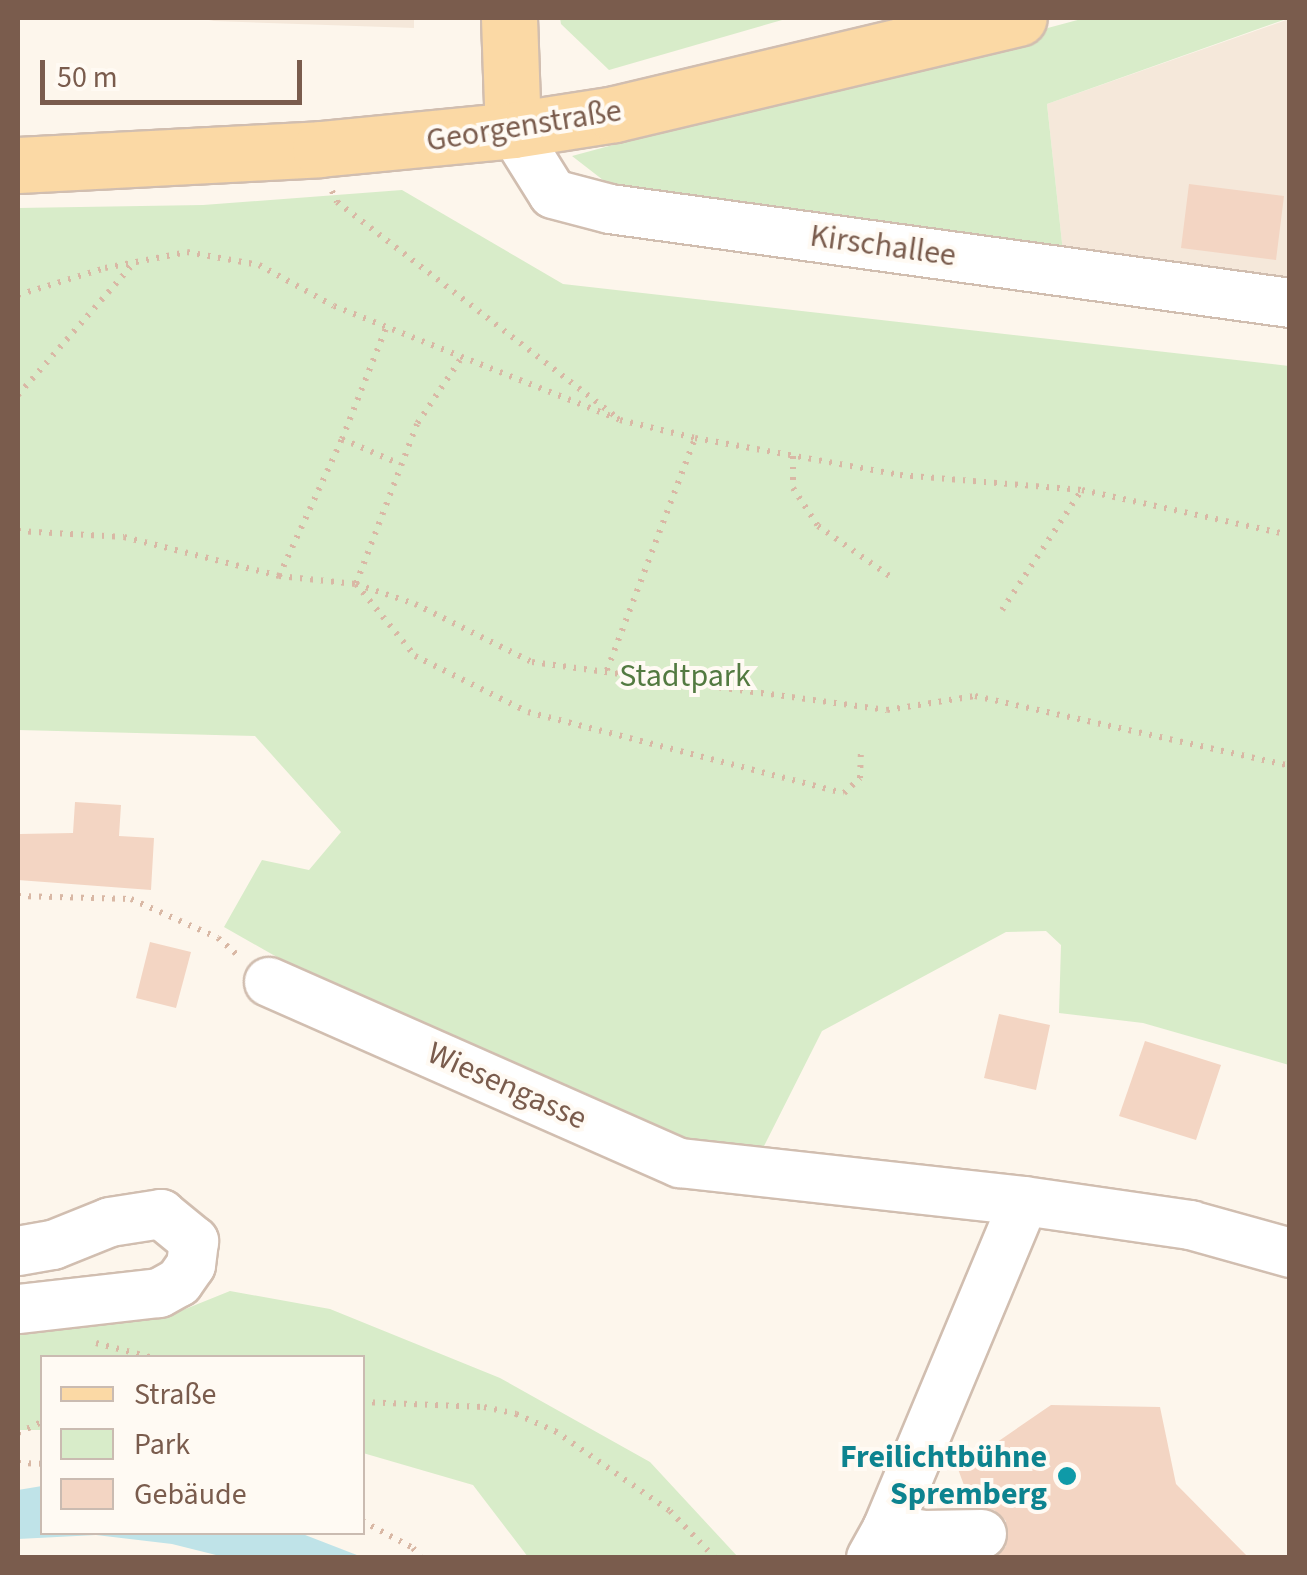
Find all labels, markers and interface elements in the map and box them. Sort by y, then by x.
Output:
scale bar [45,40,308,102]
text: 50 m [57,56,118,99]
street label: Georgenstraße [424,92,624,160]
street label: Kirschallee [808,217,958,275]
park label: Stadtpark [619,657,751,695]
street label: Wiesengasse [421,1034,593,1138]
legend [40,1355,365,1535]
text: Straße [134,1373,216,1416]
text: Park [134,1423,190,1466]
place label: Freilichtbühne Spremberg [840,1439,1047,1514]
marker: Freilichtbühne Spremberg [1056,1465,1078,1487]
text: Gebäude [134,1473,247,1516]

